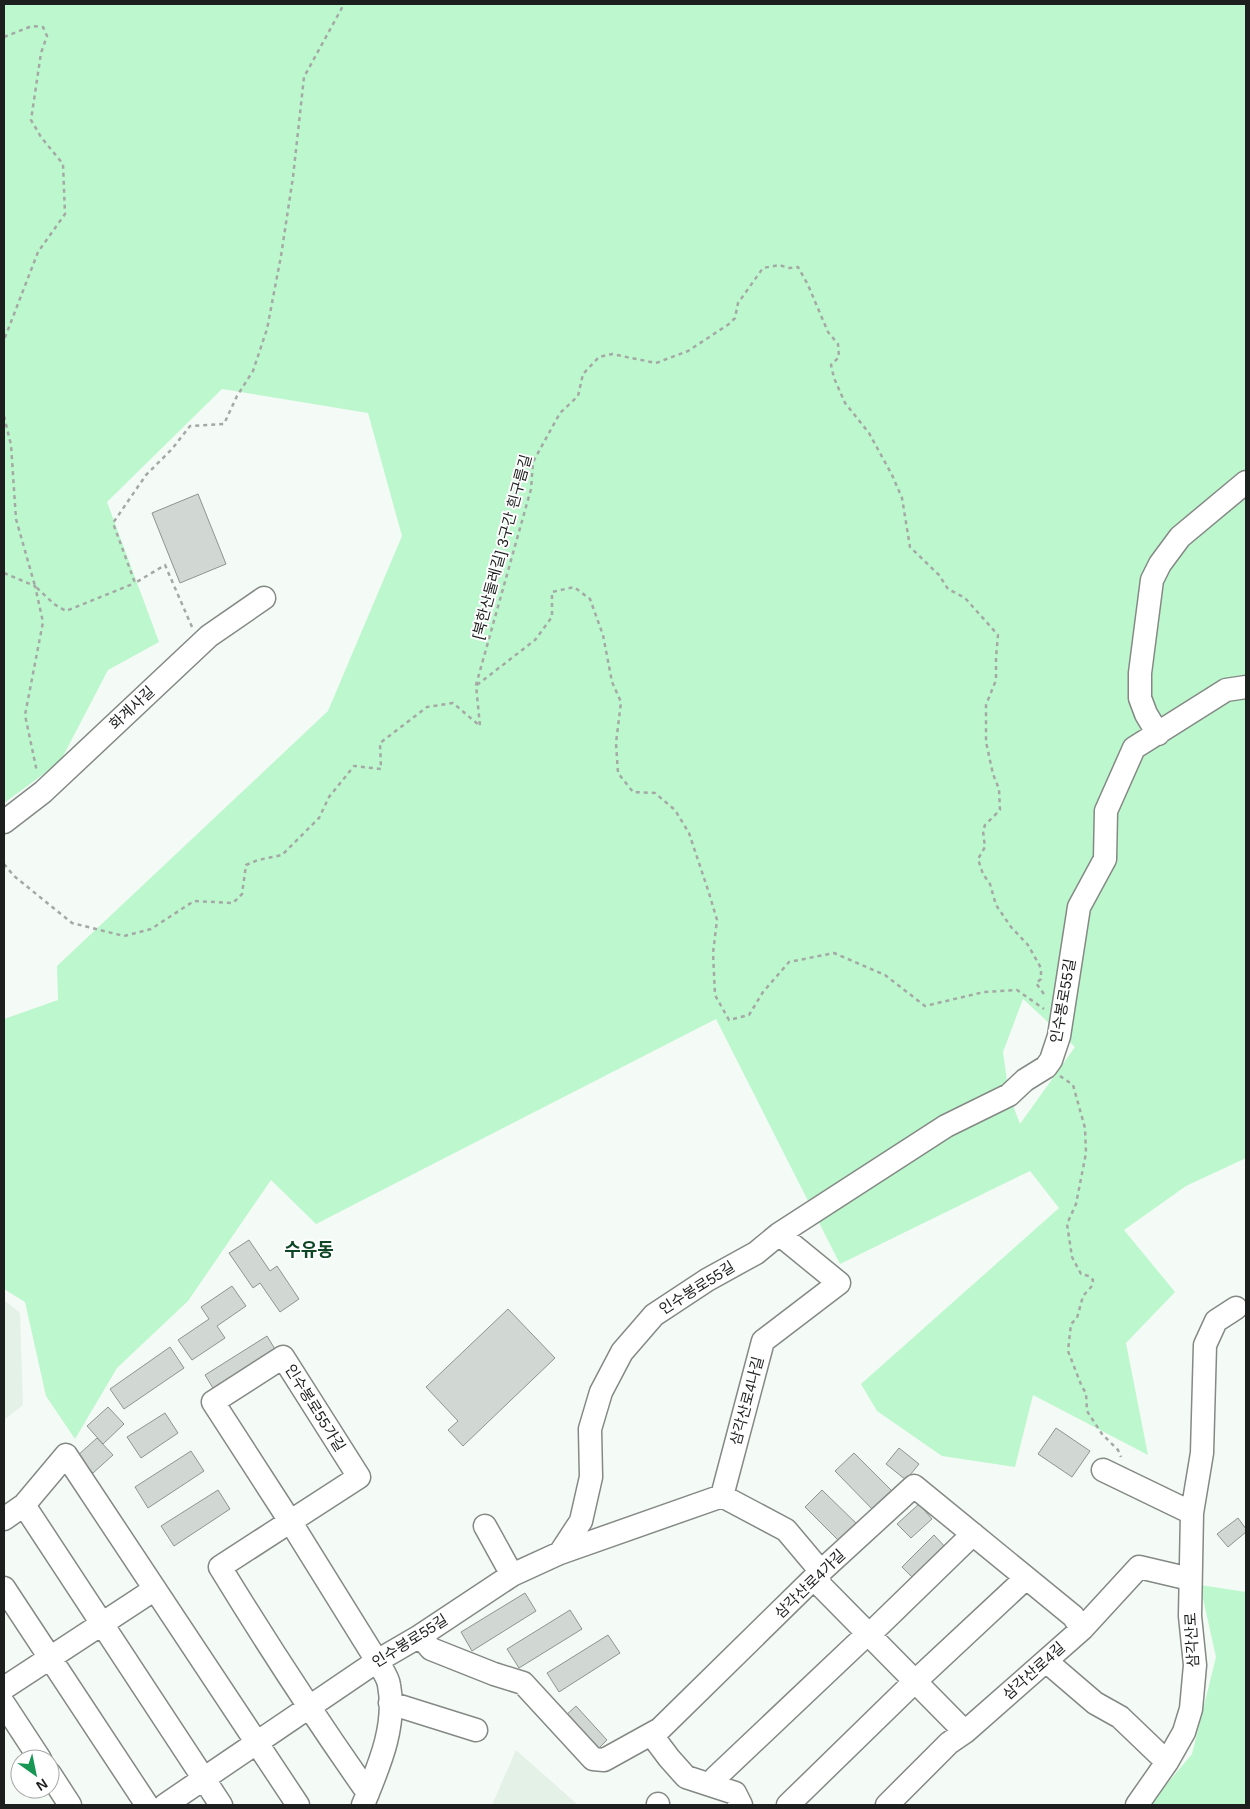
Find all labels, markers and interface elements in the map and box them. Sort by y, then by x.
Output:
street label: [북한산둘레길] 3구간 흰구름길 [469,453,534,641]
street label: 화계사길 [106,683,158,733]
street label: 인수봉로55길 [1047,957,1078,1045]
district label: 수유동 [284,1240,334,1260]
street label: 인수봉로55길 [656,1258,738,1317]
street label: 삼각산로4나길 [727,1355,767,1447]
street label: 인수봉로55가길 [282,1361,349,1454]
street label: 삼각산로4가길 [771,1546,848,1621]
street label: 인수봉로55길 [369,1611,451,1670]
street label: 삼각산로 [1182,1612,1201,1668]
street label: 삼각산로4길 [999,1638,1068,1703]
north arrow [10,1749,60,1799]
text: N [33,1775,51,1794]

